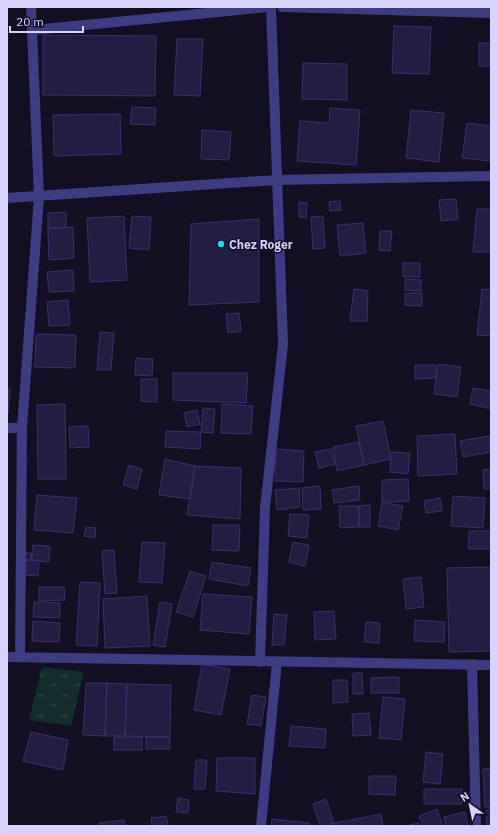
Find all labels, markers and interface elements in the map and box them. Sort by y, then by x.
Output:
scale bar [10,8,83,34]
text: 20 m [16,14,44,29]
place label: Chez Roger [229,237,293,252]
marker: Chez Roger [216,239,226,249]
north arrow [450,785,490,825]
text: N [457,789,472,805]

